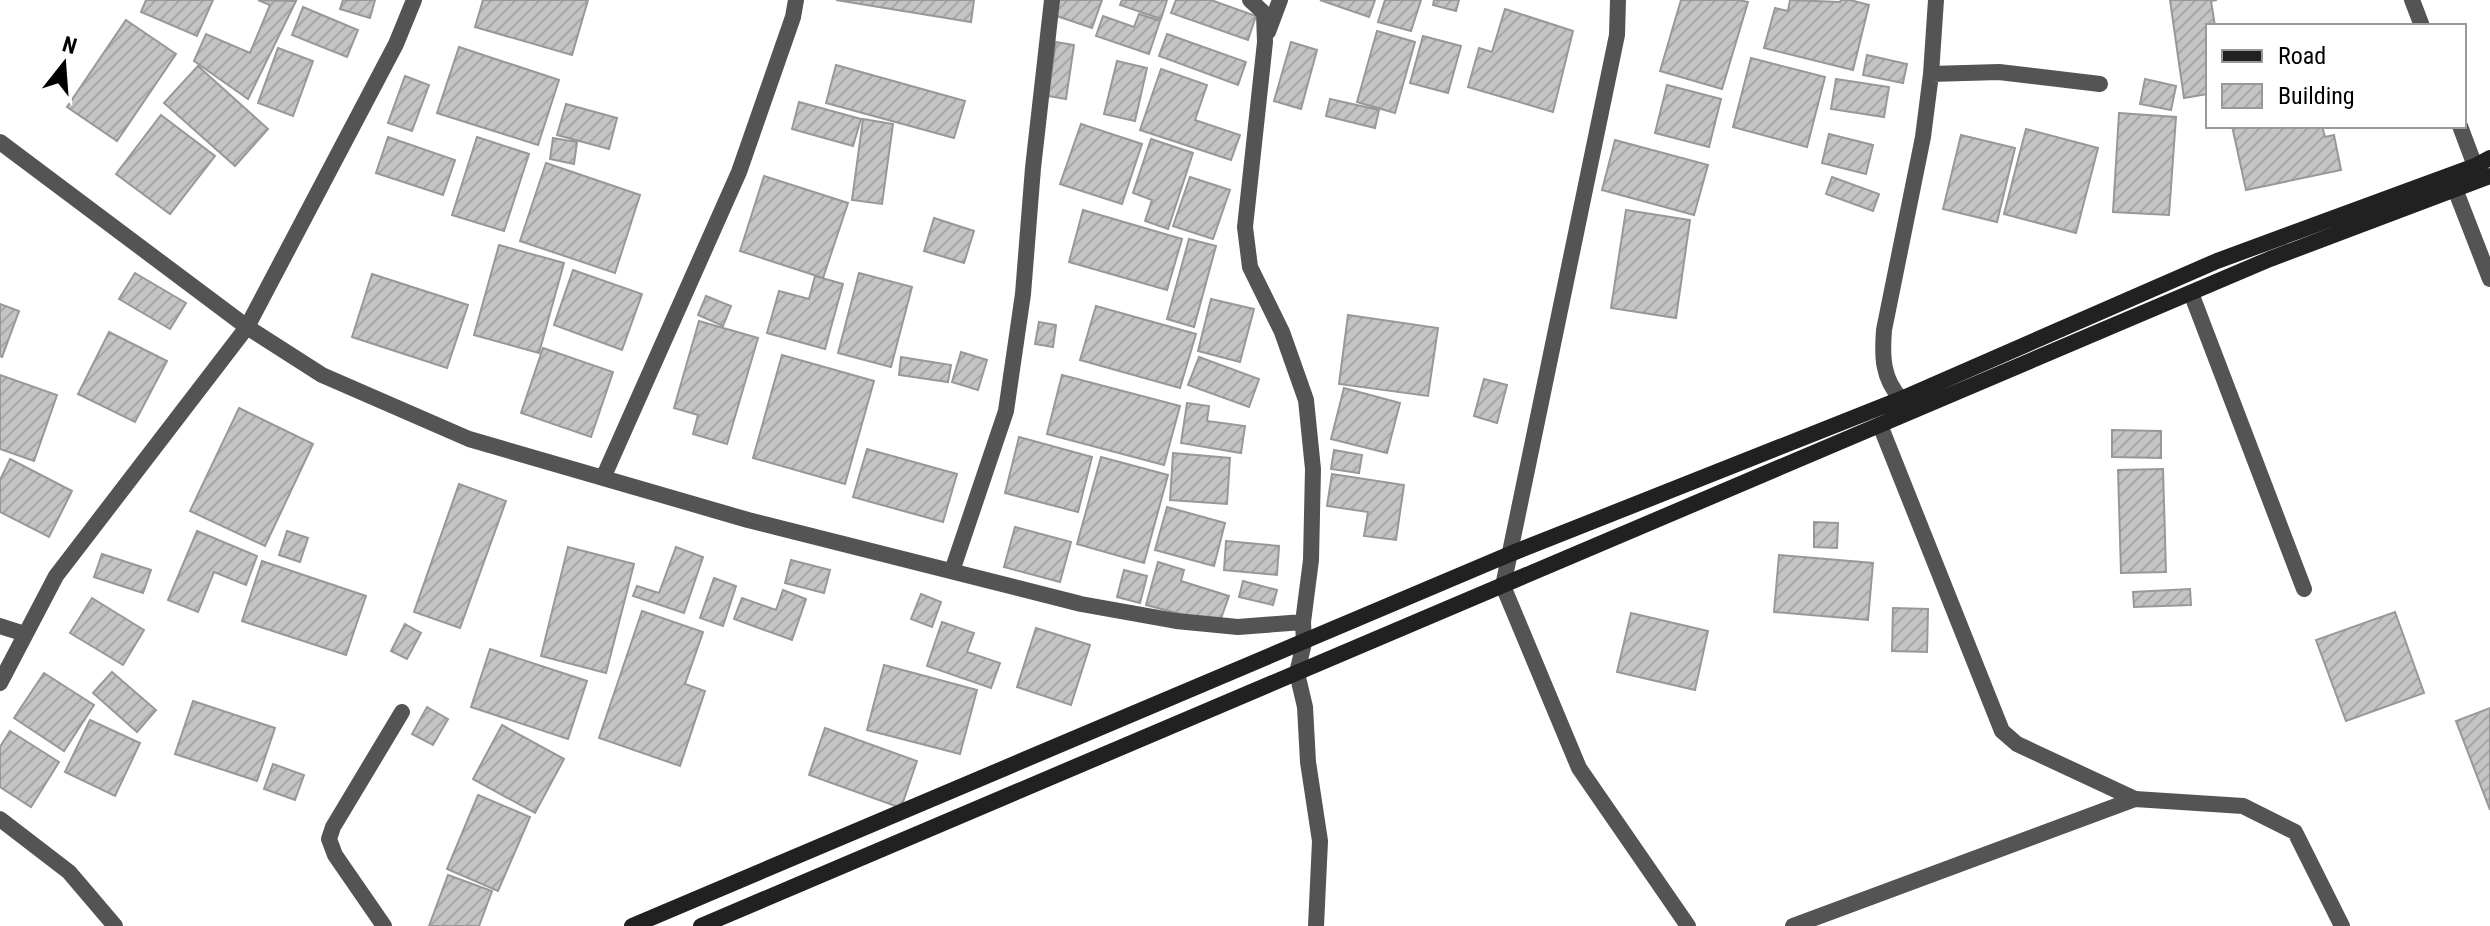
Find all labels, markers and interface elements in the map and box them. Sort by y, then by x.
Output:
north arrow [24,24,104,104]
legend [2206,24,2466,128]
text: N [60,31,80,59]
text: Road [2278,42,2326,70]
text: Building [2278,82,2355,110]

